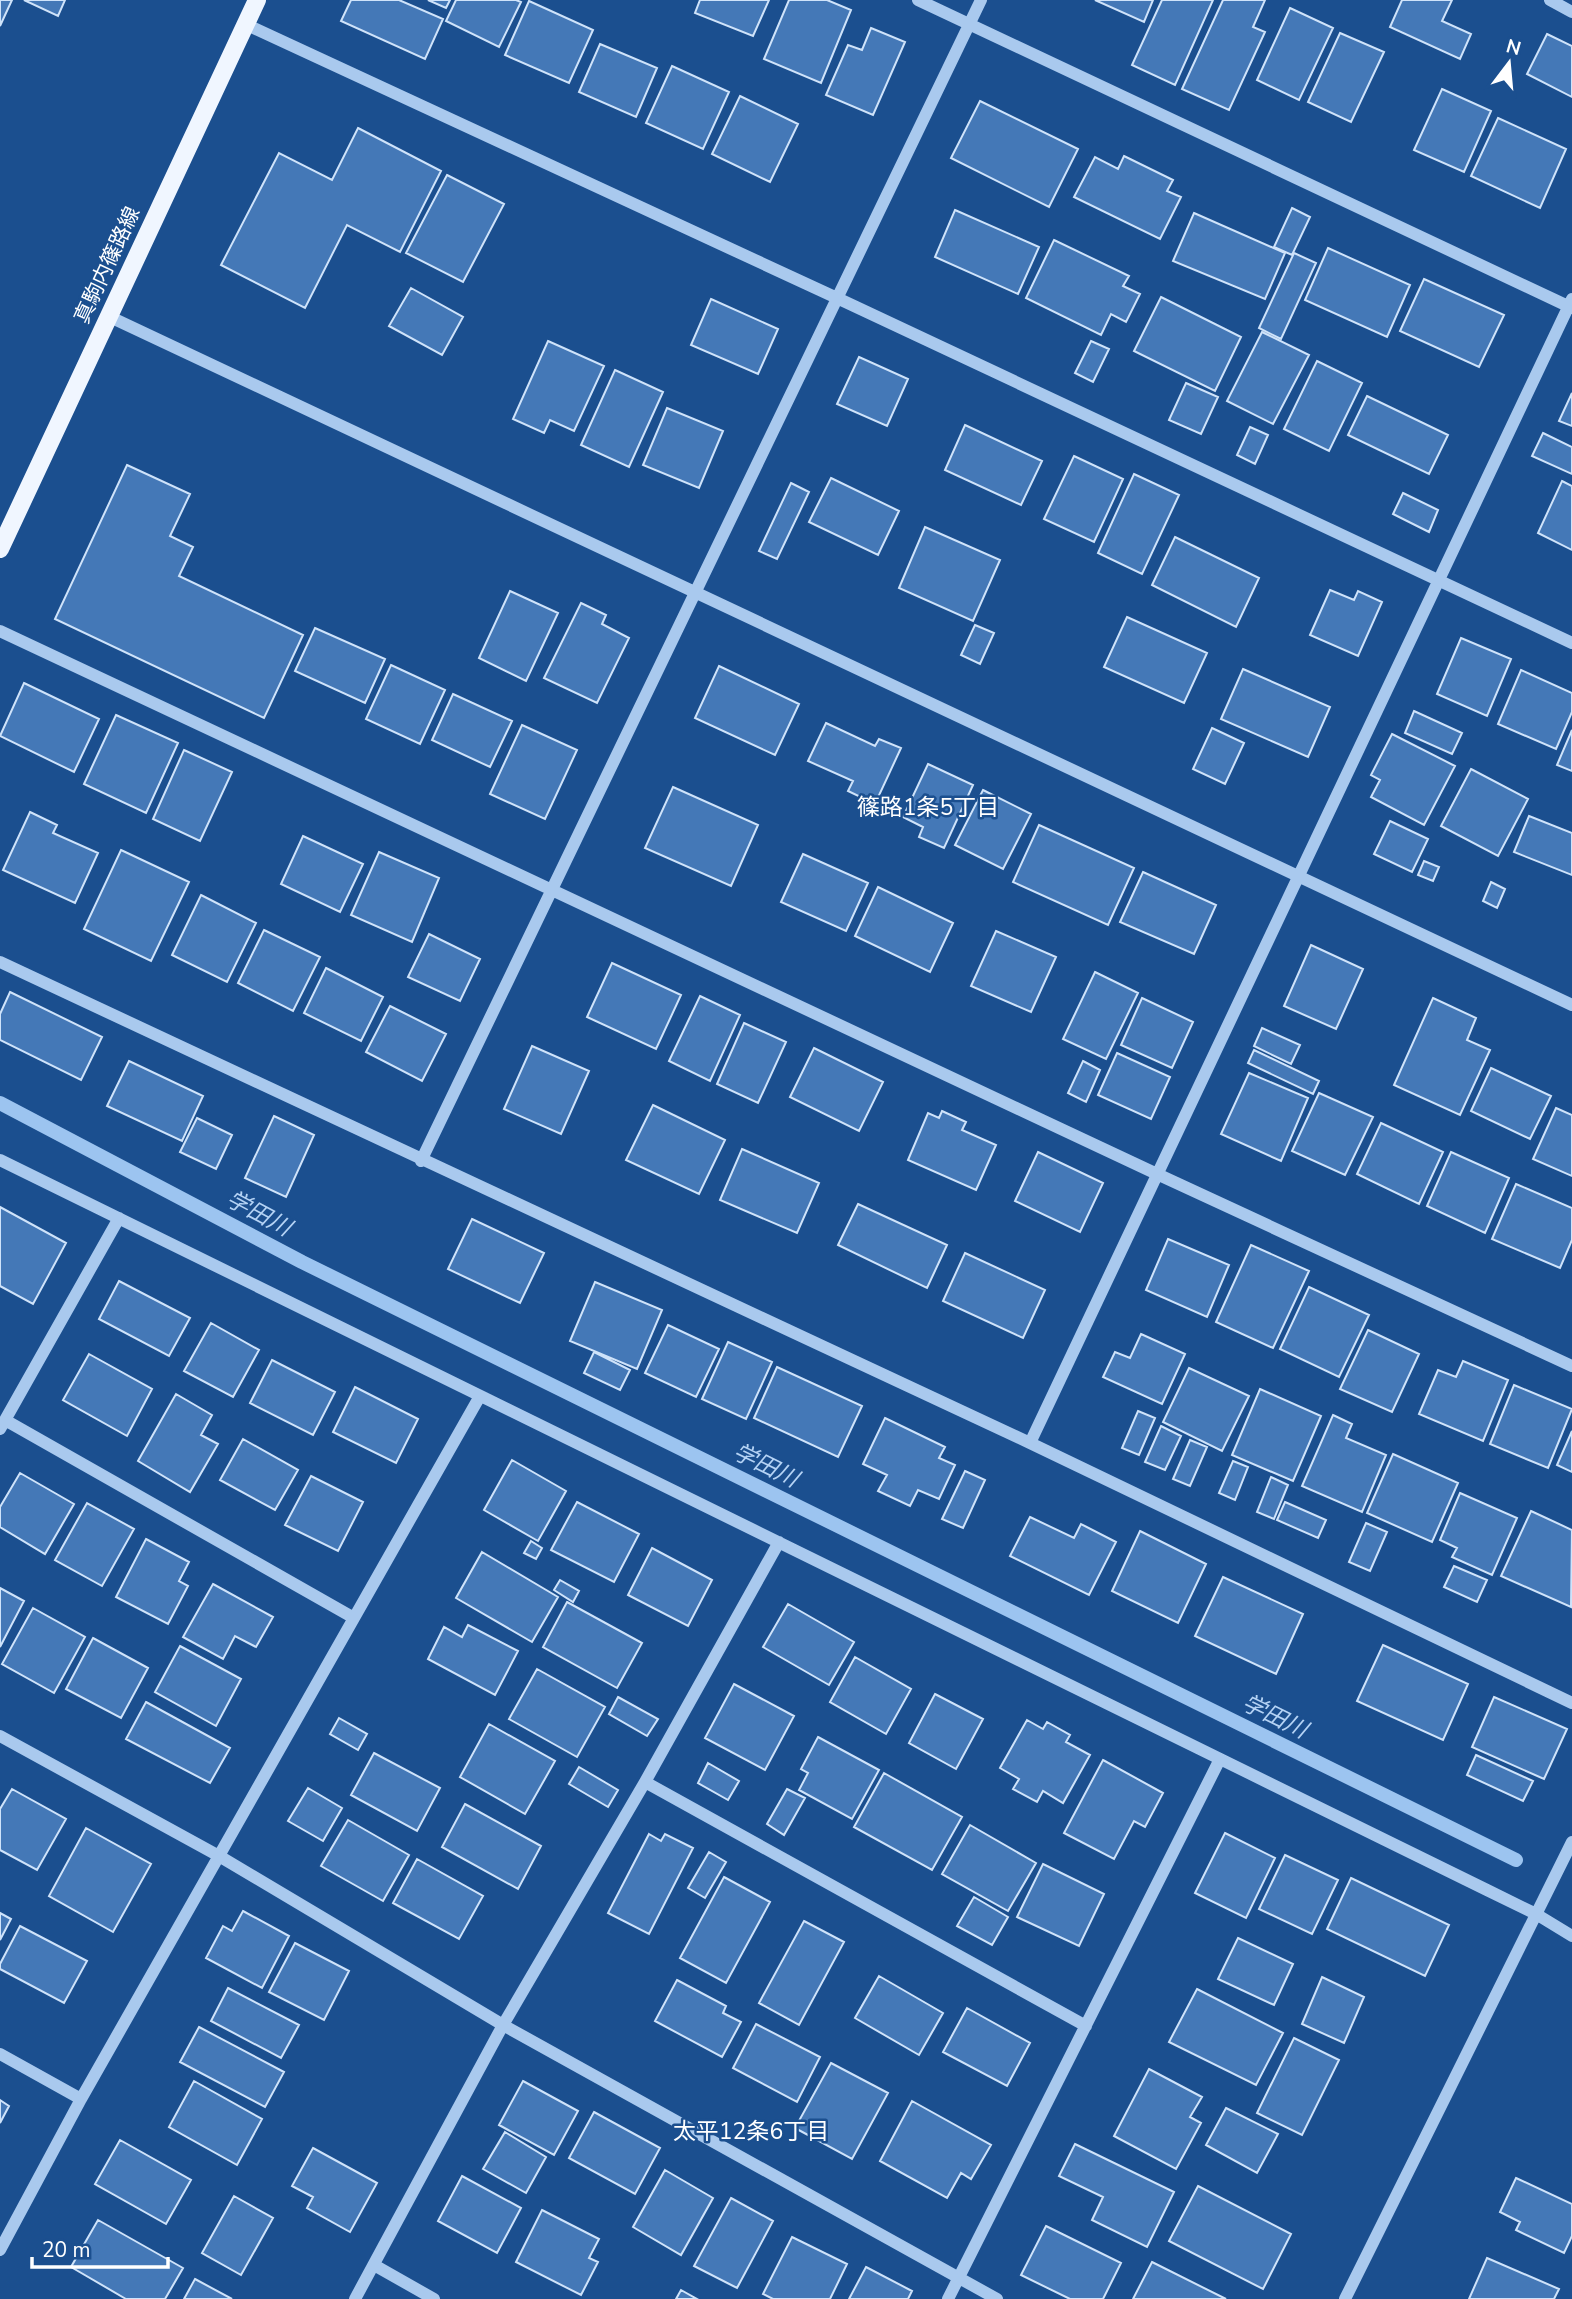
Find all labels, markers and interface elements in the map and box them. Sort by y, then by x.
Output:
north arrow [1474,28,1544,98]
text: N [1503,33,1524,62]
street label: 真駒内篠路線 [68,202,146,328]
district label: 篠路1条5丁目 [857,792,999,823]
water label: 学田川 [221,1184,299,1245]
water label: 学田川 [728,1436,806,1496]
water label: 学田川 [1237,1687,1315,1747]
district label: 太平12条6丁目 [673,2116,829,2147]
scale bar [32,2226,168,2270]
text: 20 m [42,2236,91,2264]

